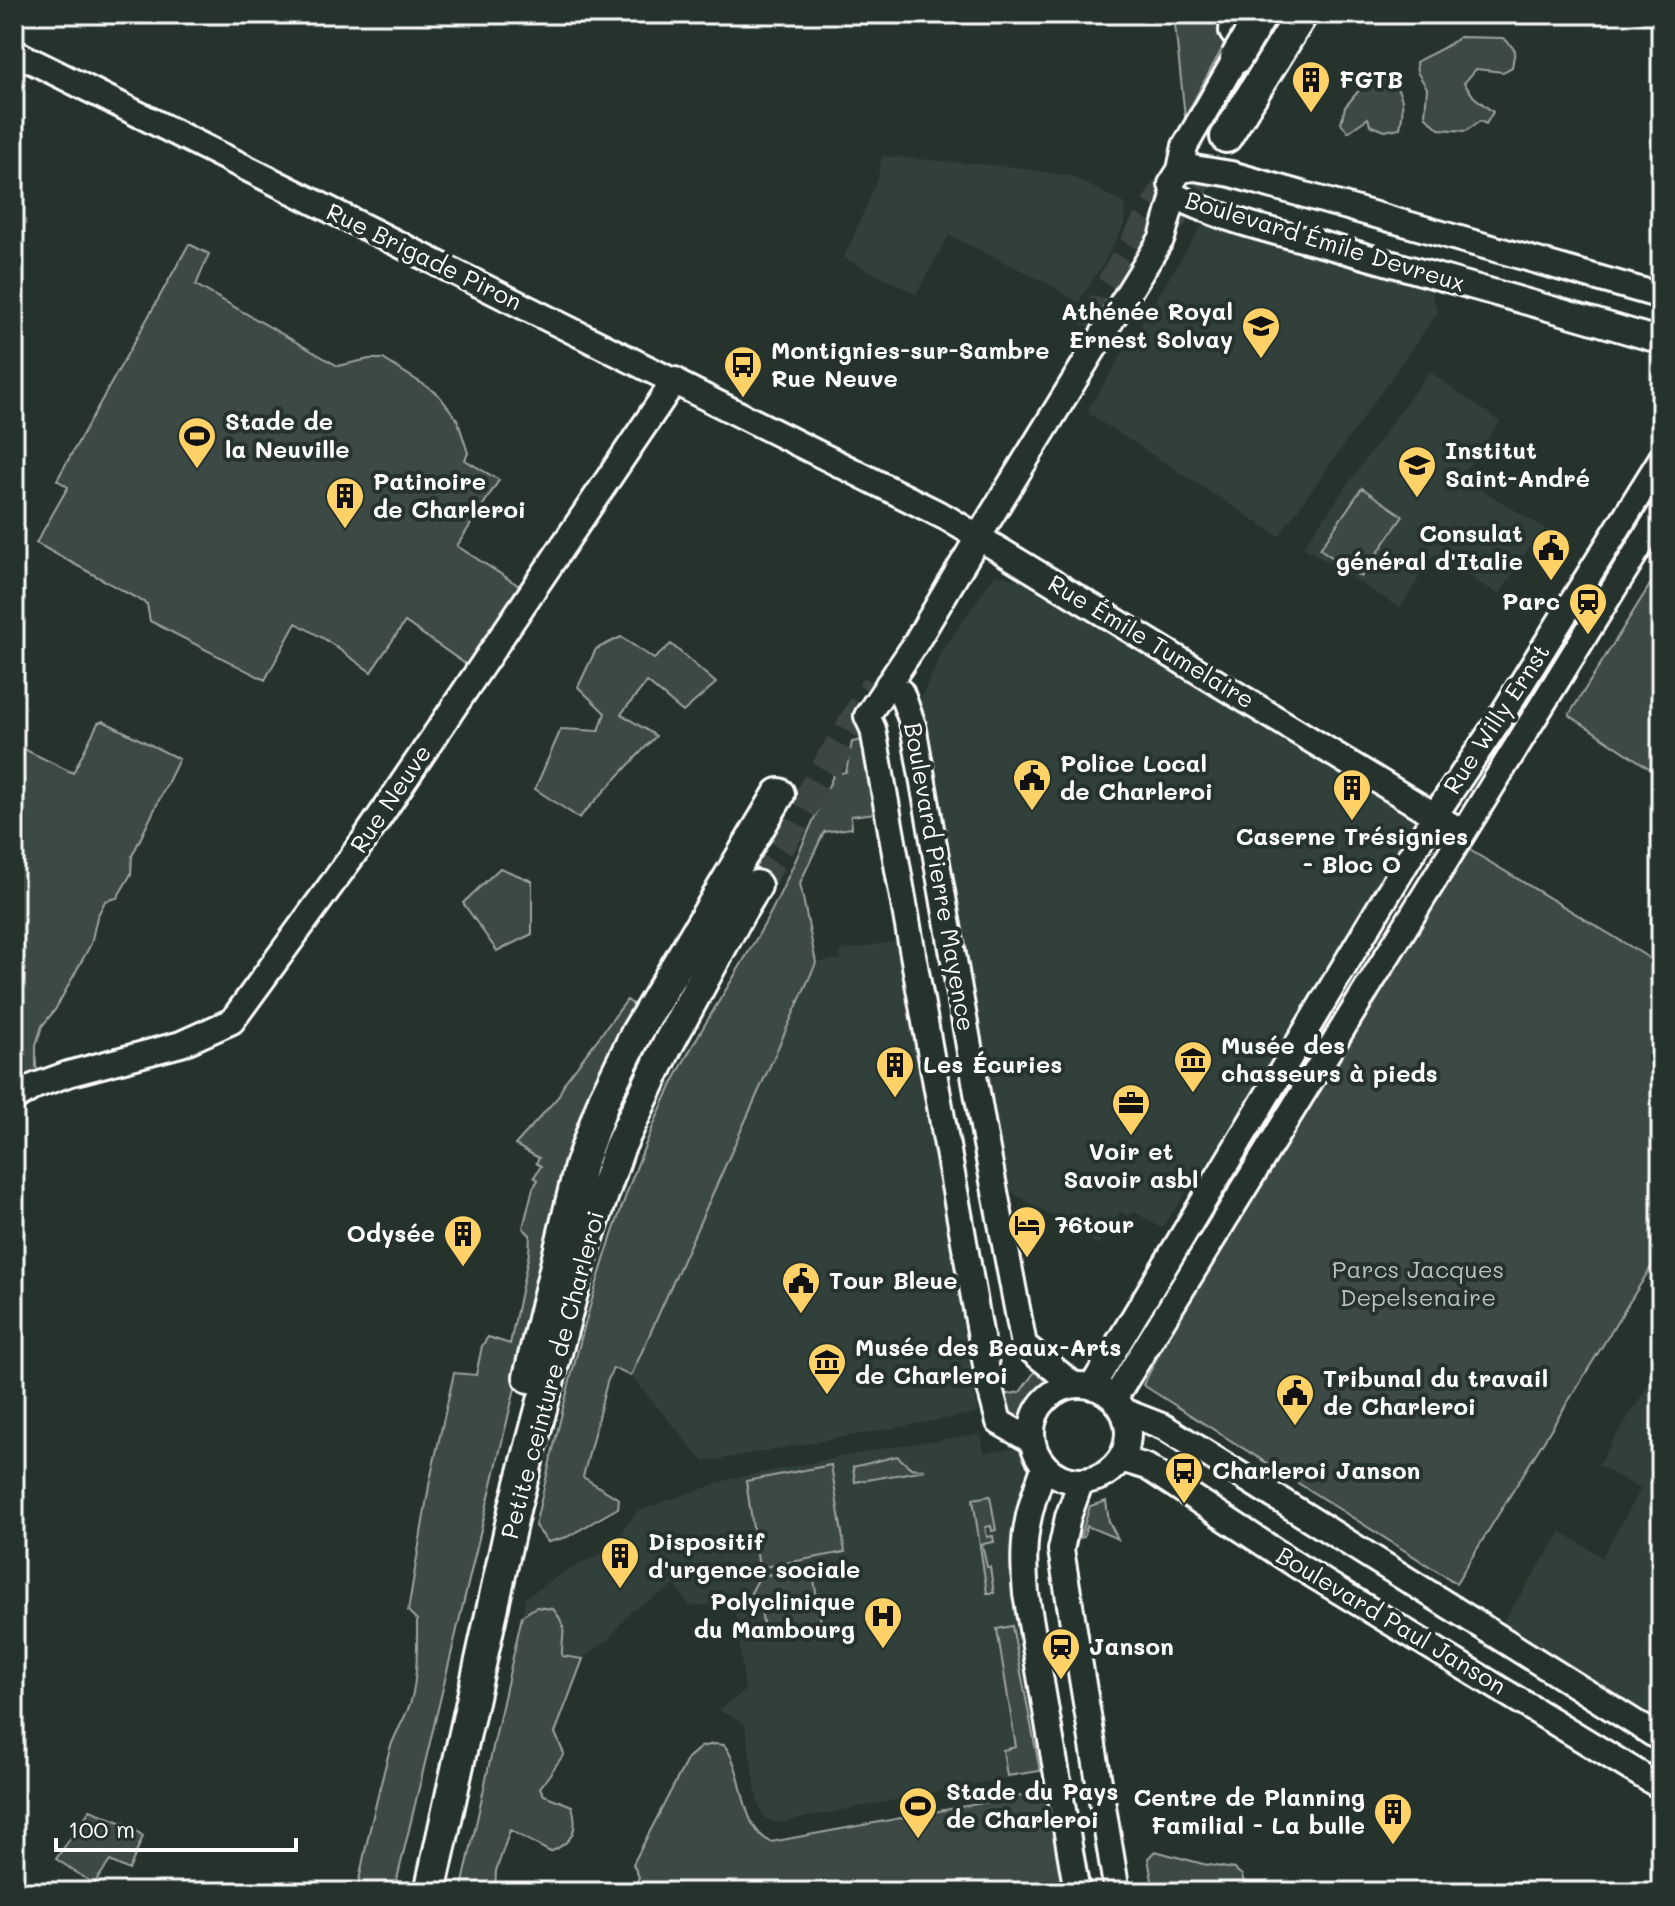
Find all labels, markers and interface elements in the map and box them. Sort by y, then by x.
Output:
building icon: FGTB [1290,59,1332,114]
place label: FGTB [1339,63,1403,94]
street label: Boulevard Émile Devreux [1182,183,1469,298]
street label: Rue Brigade Piron [322,195,527,316]
place label: Athénée Royal Ernest Solvay [1061,295,1233,354]
school or university icon: Athénée Royal Ernest Solvay [1240,305,1282,360]
place label: Montignies-sur-Sambre Rue Neuve [771,334,1050,393]
bus stop icon: Montignies-sur-Sambre Rue Neuve [722,344,764,399]
place label: Stade de la Neuville [225,405,350,464]
sports icon: Stade de la Neuville [176,415,218,470]
place label: Institut Saint-André [1445,434,1590,493]
school or university icon: Institut Saint-André [1396,444,1438,499]
place label: Patinoire de Charleroi [373,465,526,524]
building icon: Patinoire de Charleroi [324,475,366,530]
place label: Consulat général d'Italie [1336,517,1523,576]
public building icon: Consulat général d'Italie [1530,527,1572,582]
street label: Rue Émile Tumelaire [1043,567,1261,715]
station icon: Parc [1567,581,1609,636]
place label: Parc [1502,585,1560,616]
street label: Rue Willy Ernst [1436,637,1556,799]
street label: Boulevard Pierre Mayence [898,720,983,1034]
street label: Rue Neuve [342,738,437,858]
place label: Police Local de Charleroi [1060,747,1213,806]
public building icon: Police Local de Charleroi [1011,757,1053,812]
building icon: Caserne Trésignies - Bloc O [1331,767,1373,822]
place label: Caserne Trésignies - Bloc O [1236,820,1468,879]
place label: Musée des chasseurs à pieds [1221,1029,1438,1088]
museum icon: Musée des chasseurs à pieds [1172,1039,1214,1094]
building icon: Les Écuries [874,1044,916,1099]
place label: Les Écuries [923,1048,1062,1079]
office icon: Voir et Savoir asbl [1110,1082,1152,1137]
place label: Voir et Savoir asbl [1063,1135,1199,1194]
hotel icon: 76tour [1006,1204,1048,1259]
street label: Petite ceinture de Charleroi [493,1207,610,1542]
place label: 76tour [1055,1208,1134,1239]
building icon: Odysée [442,1213,484,1268]
place label: Odysée [347,1217,435,1248]
park label: Parcs Jacques Depelsenaire [1332,1253,1504,1312]
public building icon: Tour Bleue [780,1260,822,1315]
place label: Tour Bleue [829,1264,958,1295]
place label: Musée des Beaux-Arts de Charleroi [855,1331,1121,1390]
museum icon: Musée des Beaux-Arts de Charleroi [806,1341,848,1396]
place label: Tribunal du travail de Charleroi [1323,1362,1548,1421]
public building icon: Tribunal du travail de Charleroi [1274,1372,1316,1427]
bus stop icon: Charleroi Janson [1163,1450,1205,1505]
place label: Charleroi Janson [1212,1454,1420,1485]
place label: Dispositif d'urgence sociale [648,1525,860,1584]
building icon: Dispositif d'urgence sociale [599,1535,641,1590]
street label: Boulevard Paul Janson [1271,1539,1512,1701]
place label: Polyclinique du Mambourg [694,1585,855,1644]
hospital icon: Polyclinique du Mambourg [862,1595,904,1650]
station icon: Janson [1040,1626,1082,1681]
place label: Janson [1089,1630,1174,1661]
place label: Stade du Pays de Charleroi [946,1775,1118,1834]
place label: Centre de Planning Familial - La bulle [1134,1781,1365,1840]
sports icon: Stade du Pays de Charleroi [897,1785,939,1840]
building icon: Centre de Planning Familial - La bulle [1372,1791,1414,1846]
scale bar [56,1802,296,1852]
text: 100 m [68,1813,135,1844]

